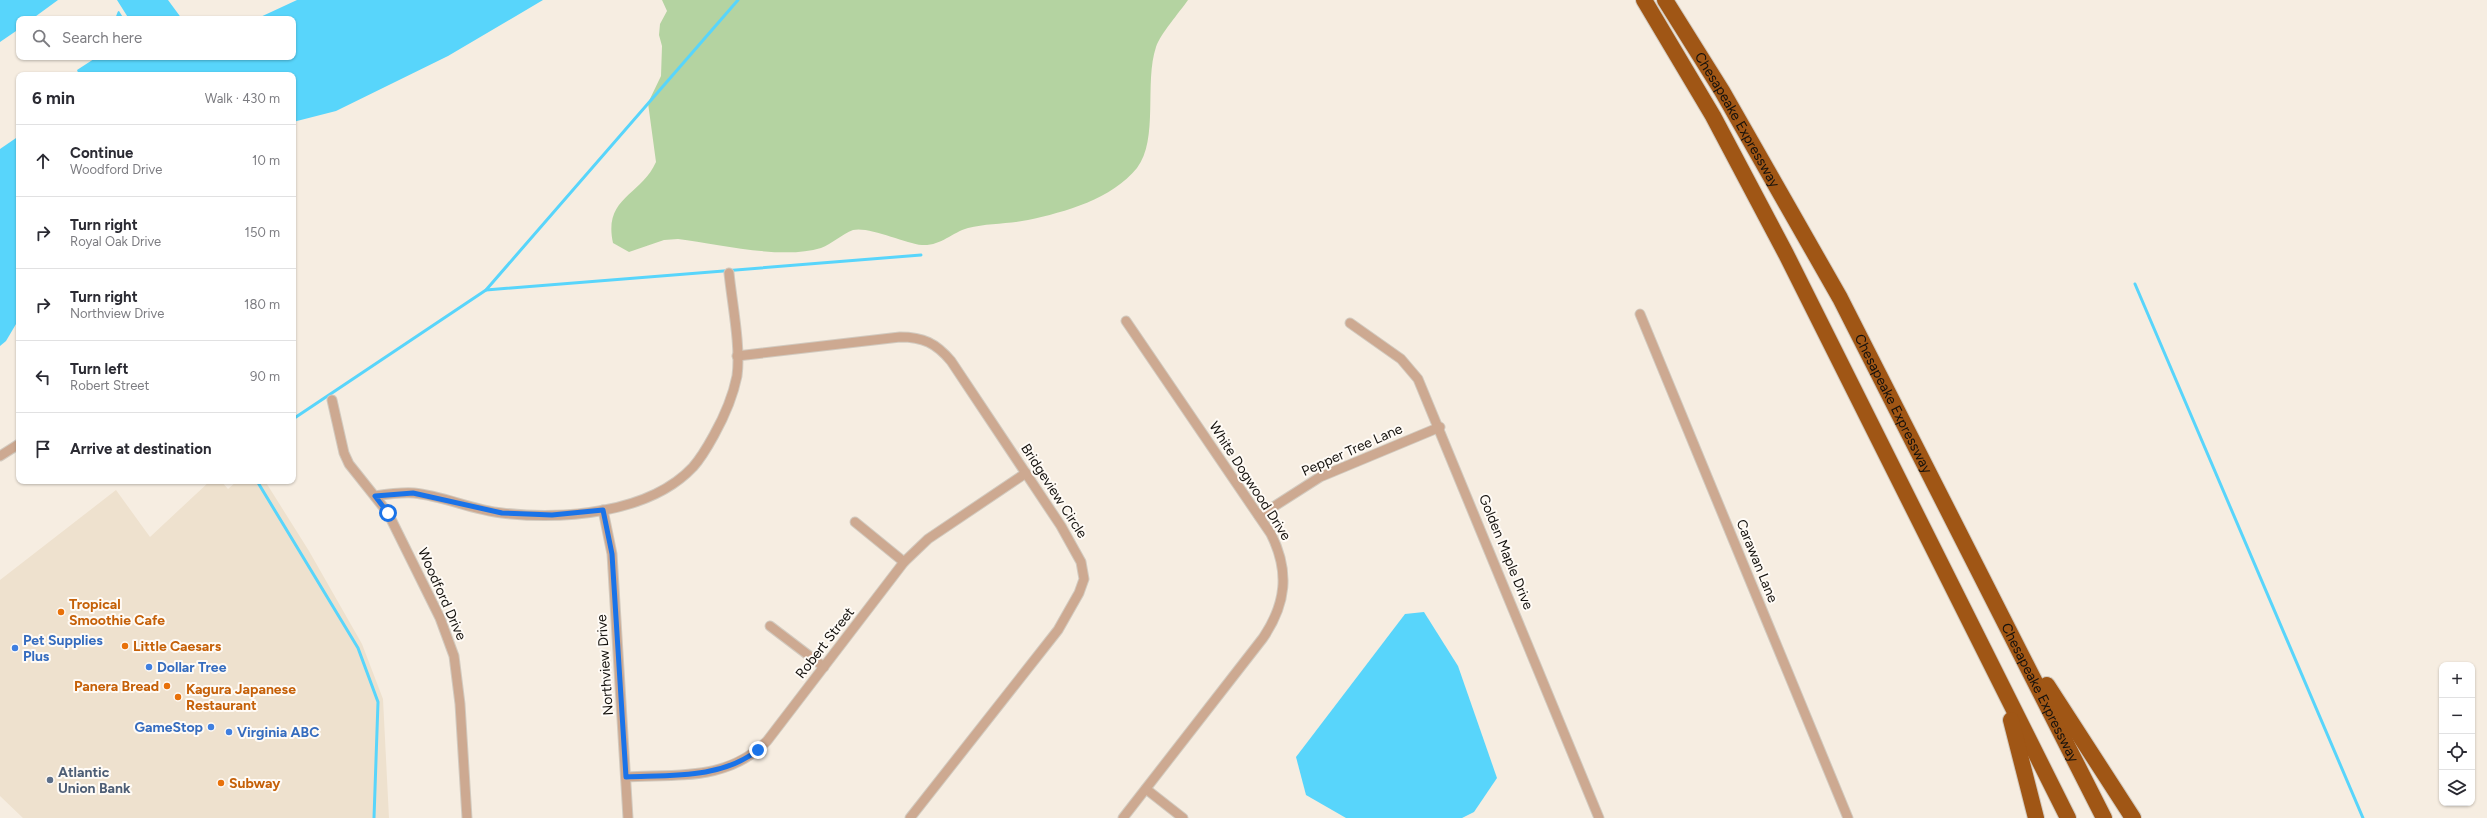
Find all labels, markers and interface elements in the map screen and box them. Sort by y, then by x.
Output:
search box [16,16,296,60]
icon: search [30,27,52,49]
text: Search here [62,29,142,47]
street label: Chesapeake Expressway [1691,49,1784,191]
text: 6 min [32,88,75,108]
text: Walk · 430 m [205,91,280,106]
text: Continue [70,144,133,162]
icon: ahead [32,150,54,172]
text: 10 m [252,153,280,168]
text: Woodford Drive [70,162,162,177]
text: Turn right [70,216,138,234]
icon: right [32,222,54,244]
text: 150 m [245,225,280,240]
text: Royal Oak Drive [70,234,161,249]
text: Turn right [70,288,138,306]
icon: right [32,294,54,316]
text: 180 m [244,297,280,312]
text: Northview Drive [70,306,164,321]
street label: Chesapeake Expressway [1851,331,1936,477]
text: Turn left [70,360,128,378]
icon: left [32,366,54,388]
text: 90 m [250,369,280,384]
text: Robert Street [70,378,149,393]
street label: White Dogwood Drive [1205,419,1295,544]
street label: Pepper Tree Lane [1299,420,1405,480]
icon: arrive [32,438,54,460]
text: Arrive at destination [70,440,211,458]
street label: Bridgeview Circle [1017,441,1091,542]
street label: Golden Maple Drive [1475,492,1537,612]
route start [379,504,397,522]
street label: Carawan Lane [1733,517,1782,605]
street label: Woodford Drive [414,545,470,643]
place label: Tropical Smoothie Cafe [69,596,165,629]
street label: Robert Street [792,604,858,682]
marker: Tropical Smoothie Cafe [56,607,66,617]
street label: Northview Drive [593,613,617,716]
street label: Chesapeake Expressway [1998,620,2083,766]
place label: Pet Supplies Plus [23,632,103,665]
place label: Little Caesars [133,638,222,655]
marker: Little Caesars [120,641,130,651]
marker: Pet Supplies Plus [10,643,20,653]
place label: Dollar Tree [157,659,227,676]
marker: Dollar Tree [144,662,154,672]
map controls [2439,662,2475,806]
button: + [2439,662,2475,698]
place label: Panera Bread [74,678,159,695]
marker: Panera Bread [162,681,172,691]
place label: Kagura Japanese Restaurant [186,681,296,714]
marker: Kagura Japanese Restaurant [173,692,183,702]
button: − [2439,698,2475,734]
place label: GameStop [135,719,203,736]
marker: GameStop [206,722,216,732]
place label: Virginia ABC [237,724,319,741]
marker: Virginia ABC [224,727,234,737]
button: locate [2439,734,2475,770]
route end [749,741,767,759]
place label: Atlantic Union Bank [58,764,131,797]
button: layers [2439,770,2475,806]
marker: Atlantic Union Bank [45,775,55,785]
place label: Subway [229,775,281,792]
marker: Subway [216,778,226,788]

